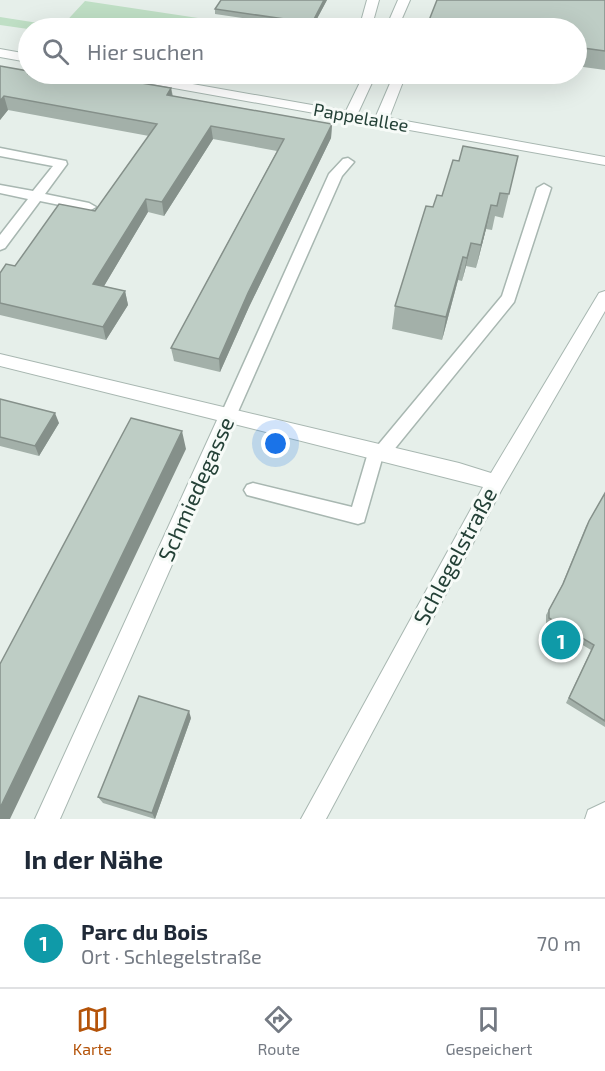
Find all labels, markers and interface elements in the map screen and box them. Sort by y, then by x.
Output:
search box [18,18,587,84]
icon: search [39,35,72,68]
text: Hier suchen [87,38,204,64]
street label: Pappelallee [312,98,410,136]
street label: Schmiedegasse [152,412,239,565]
your location [261,429,290,458]
street label: Schlegelstraße [407,482,501,629]
pin: 1 [542,618,580,662]
text: In der Nähe [24,843,163,874]
text: Parc du Bois [81,918,208,944]
text: 1 [39,931,48,955]
text: 70 m [537,931,581,955]
text: Ort · Schlegelstraße [81,944,262,968]
tab: Karte [73,1003,112,1058]
tab: Route [257,1003,300,1058]
tab: Gespeichert [445,1003,532,1058]

